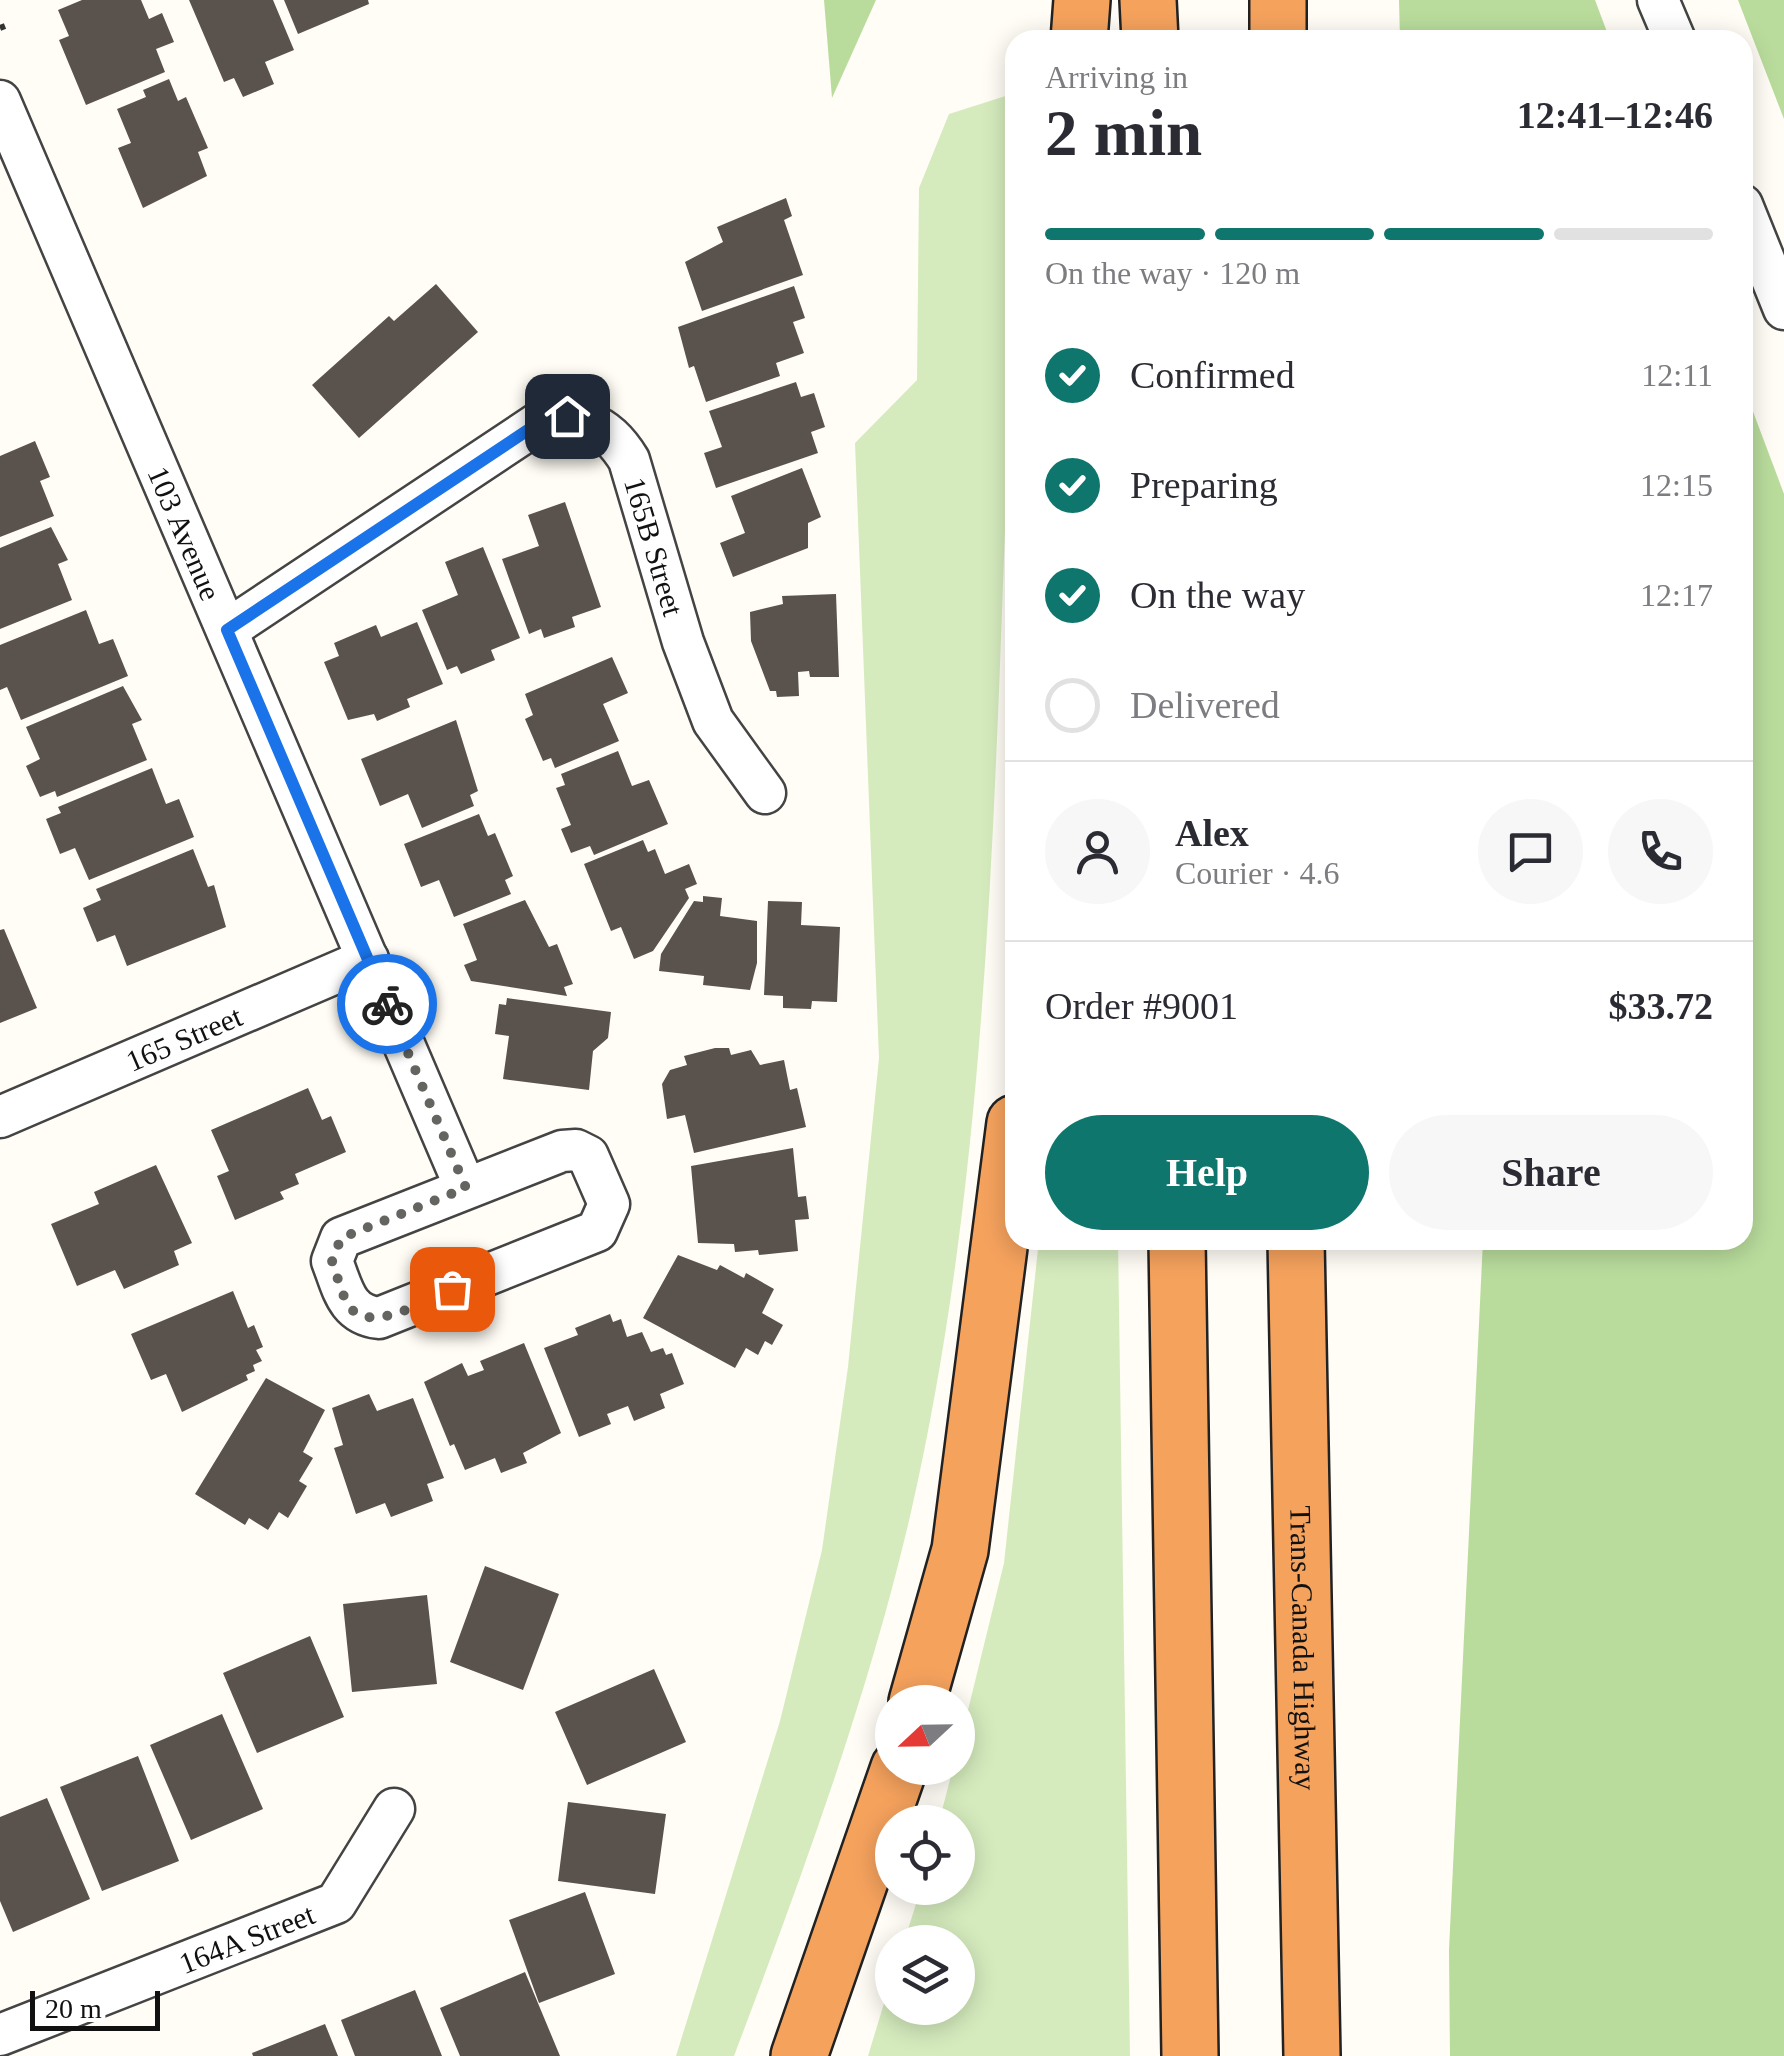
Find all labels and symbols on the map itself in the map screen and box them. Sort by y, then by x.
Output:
pin [525,374,610,459]
street label: 103 Avenue [142,461,228,605]
street label: 165B Street [618,473,691,620]
courier [337,954,437,1054]
street label: 165 Street [121,999,247,1077]
pin [410,1247,495,1332]
street label: Trans-Canada Highway [1285,1505,1323,1791]
north arrow [875,1685,975,1785]
street label: 164A Street [174,1896,320,1980]
scale bar [30,1986,160,2030]

